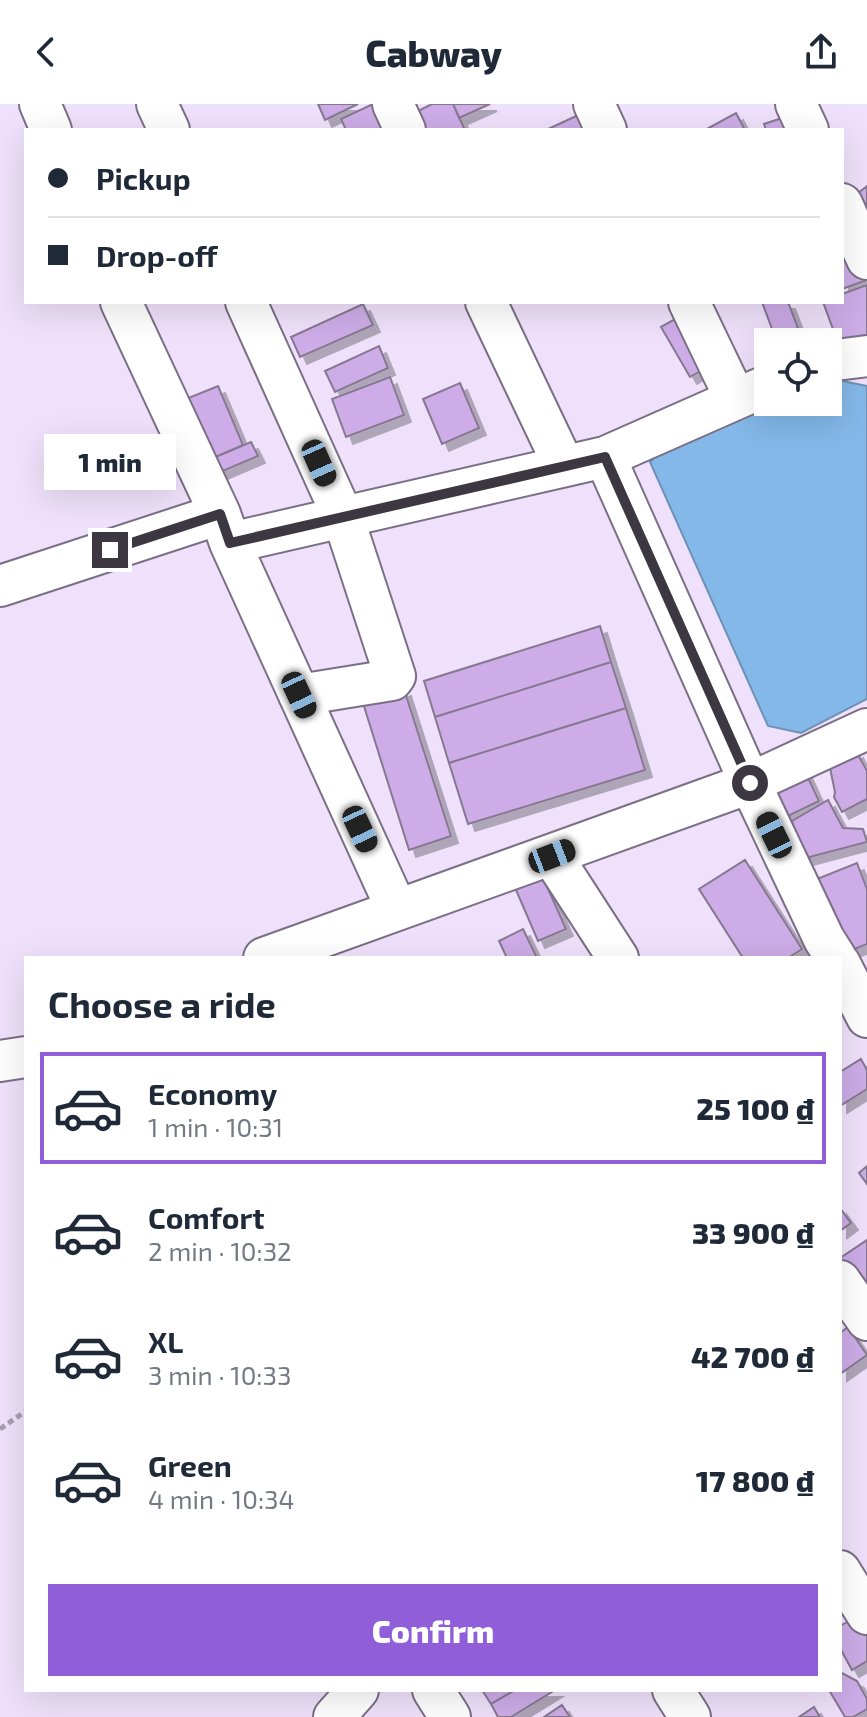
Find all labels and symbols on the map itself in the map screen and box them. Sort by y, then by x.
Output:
callout: 1 min [44,434,176,490]
car [298,436,340,490]
route end [92,532,128,568]
car [278,668,320,722]
route start [732,765,768,801]
car [339,802,381,856]
car [753,808,795,862]
car [525,836,579,876]

